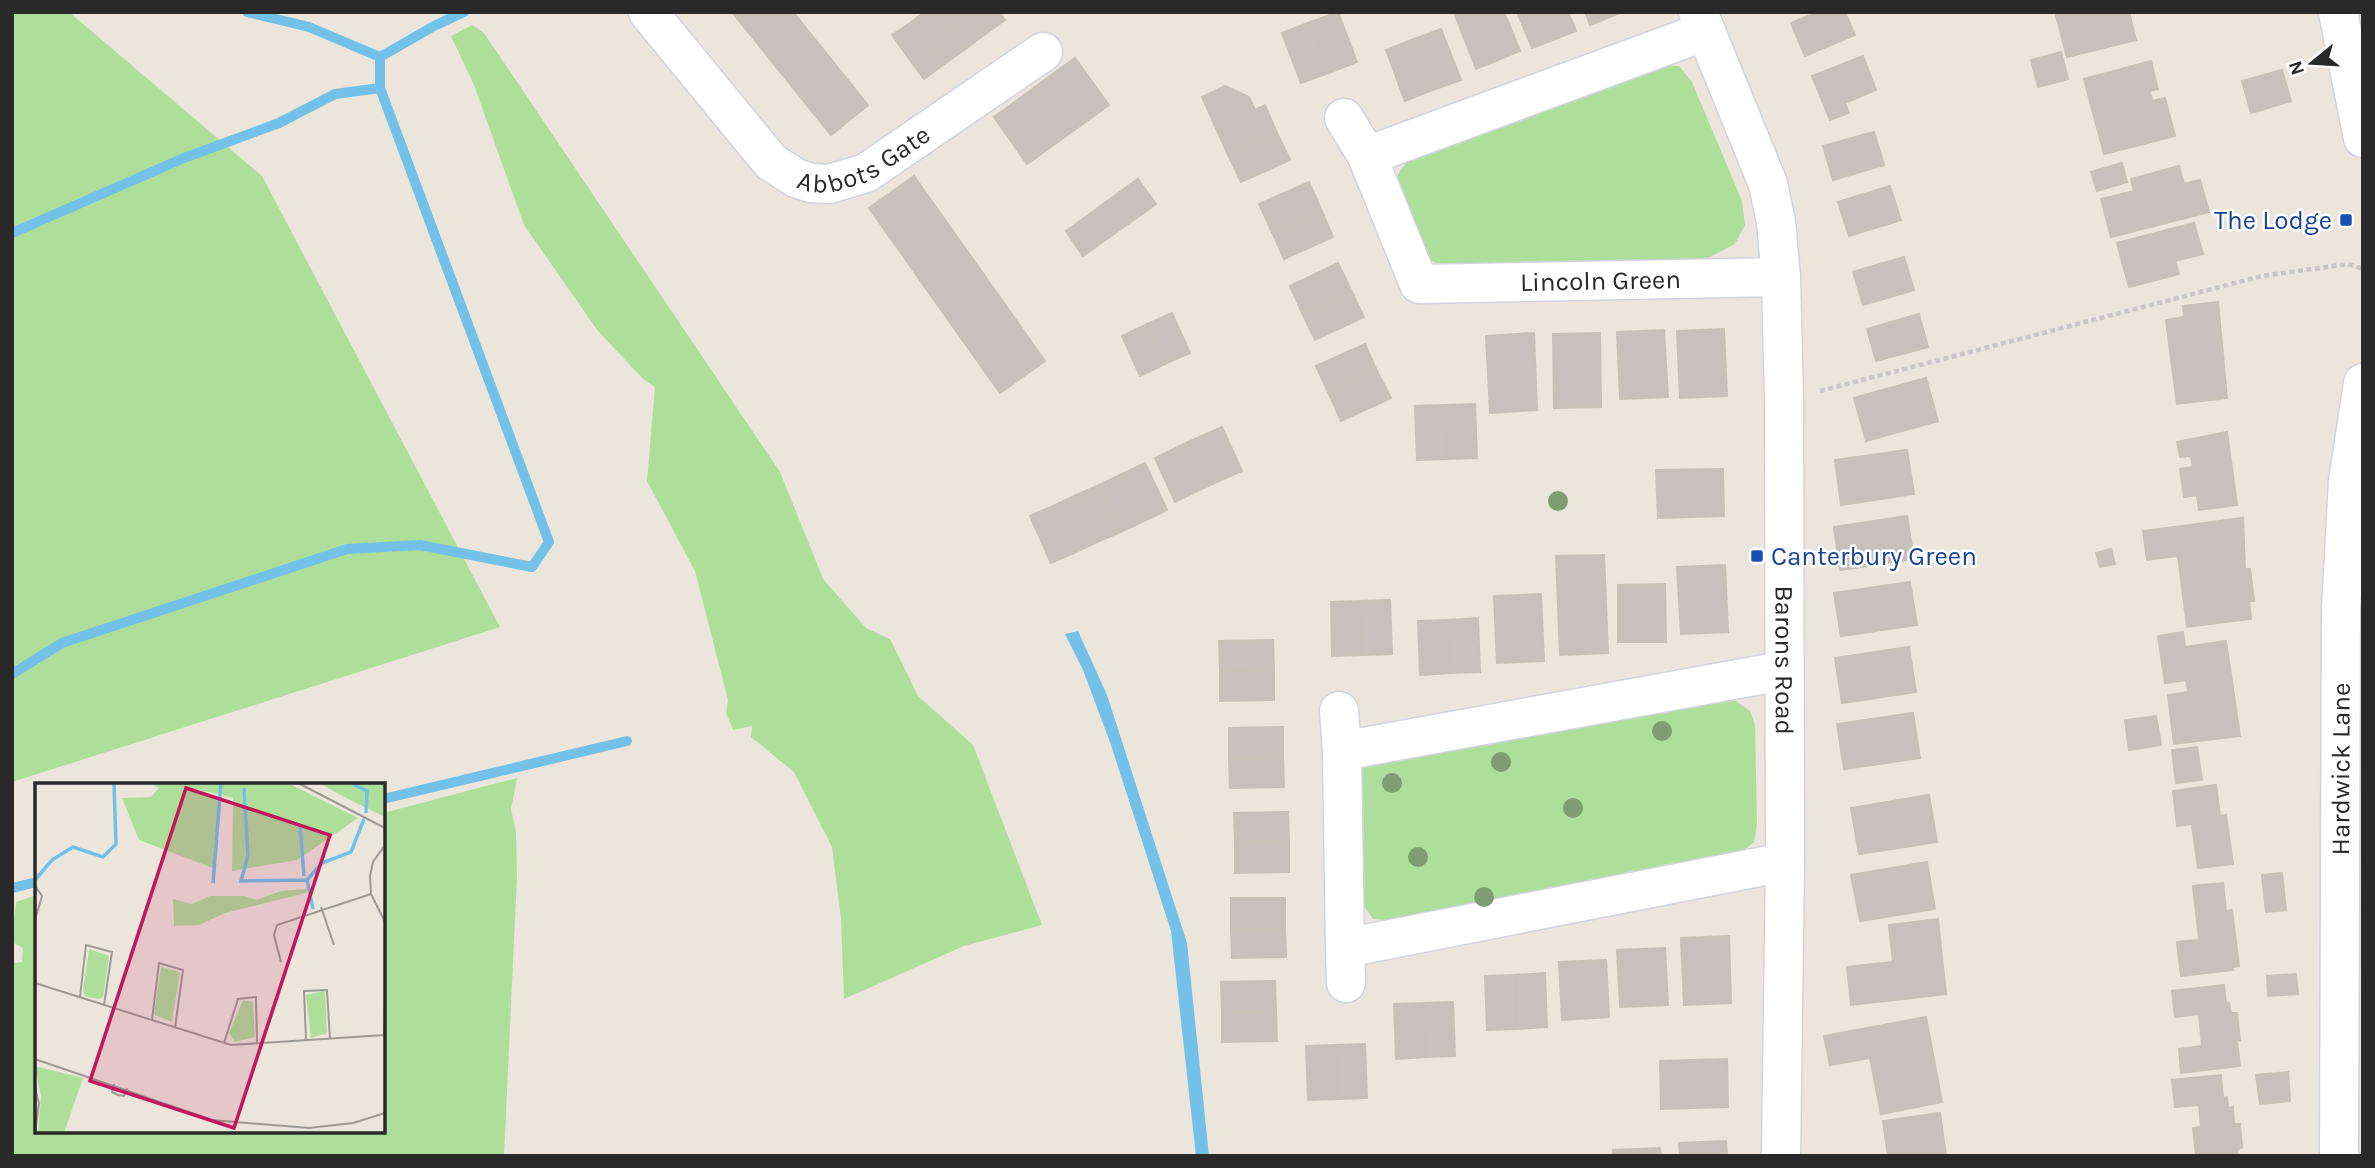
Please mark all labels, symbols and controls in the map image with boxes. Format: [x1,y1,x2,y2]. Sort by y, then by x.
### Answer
north arrow [2277,28,2347,98]
text: N [2284,58,2309,78]
street label: Abbots Gate [793,119,936,199]
place label: The Lodge [2214,205,2332,236]
marker: The Lodge [2338,212,2354,228]
street label: Lincoln Green [1520,263,1681,298]
place label: Canterbury Green [1771,541,1977,572]
marker: Canterbury Green [1749,548,1765,564]
street label: Barons Road [1769,585,1800,735]
street label: Hardwick Lane [2325,682,2356,856]
inset map [35,783,385,1133]

